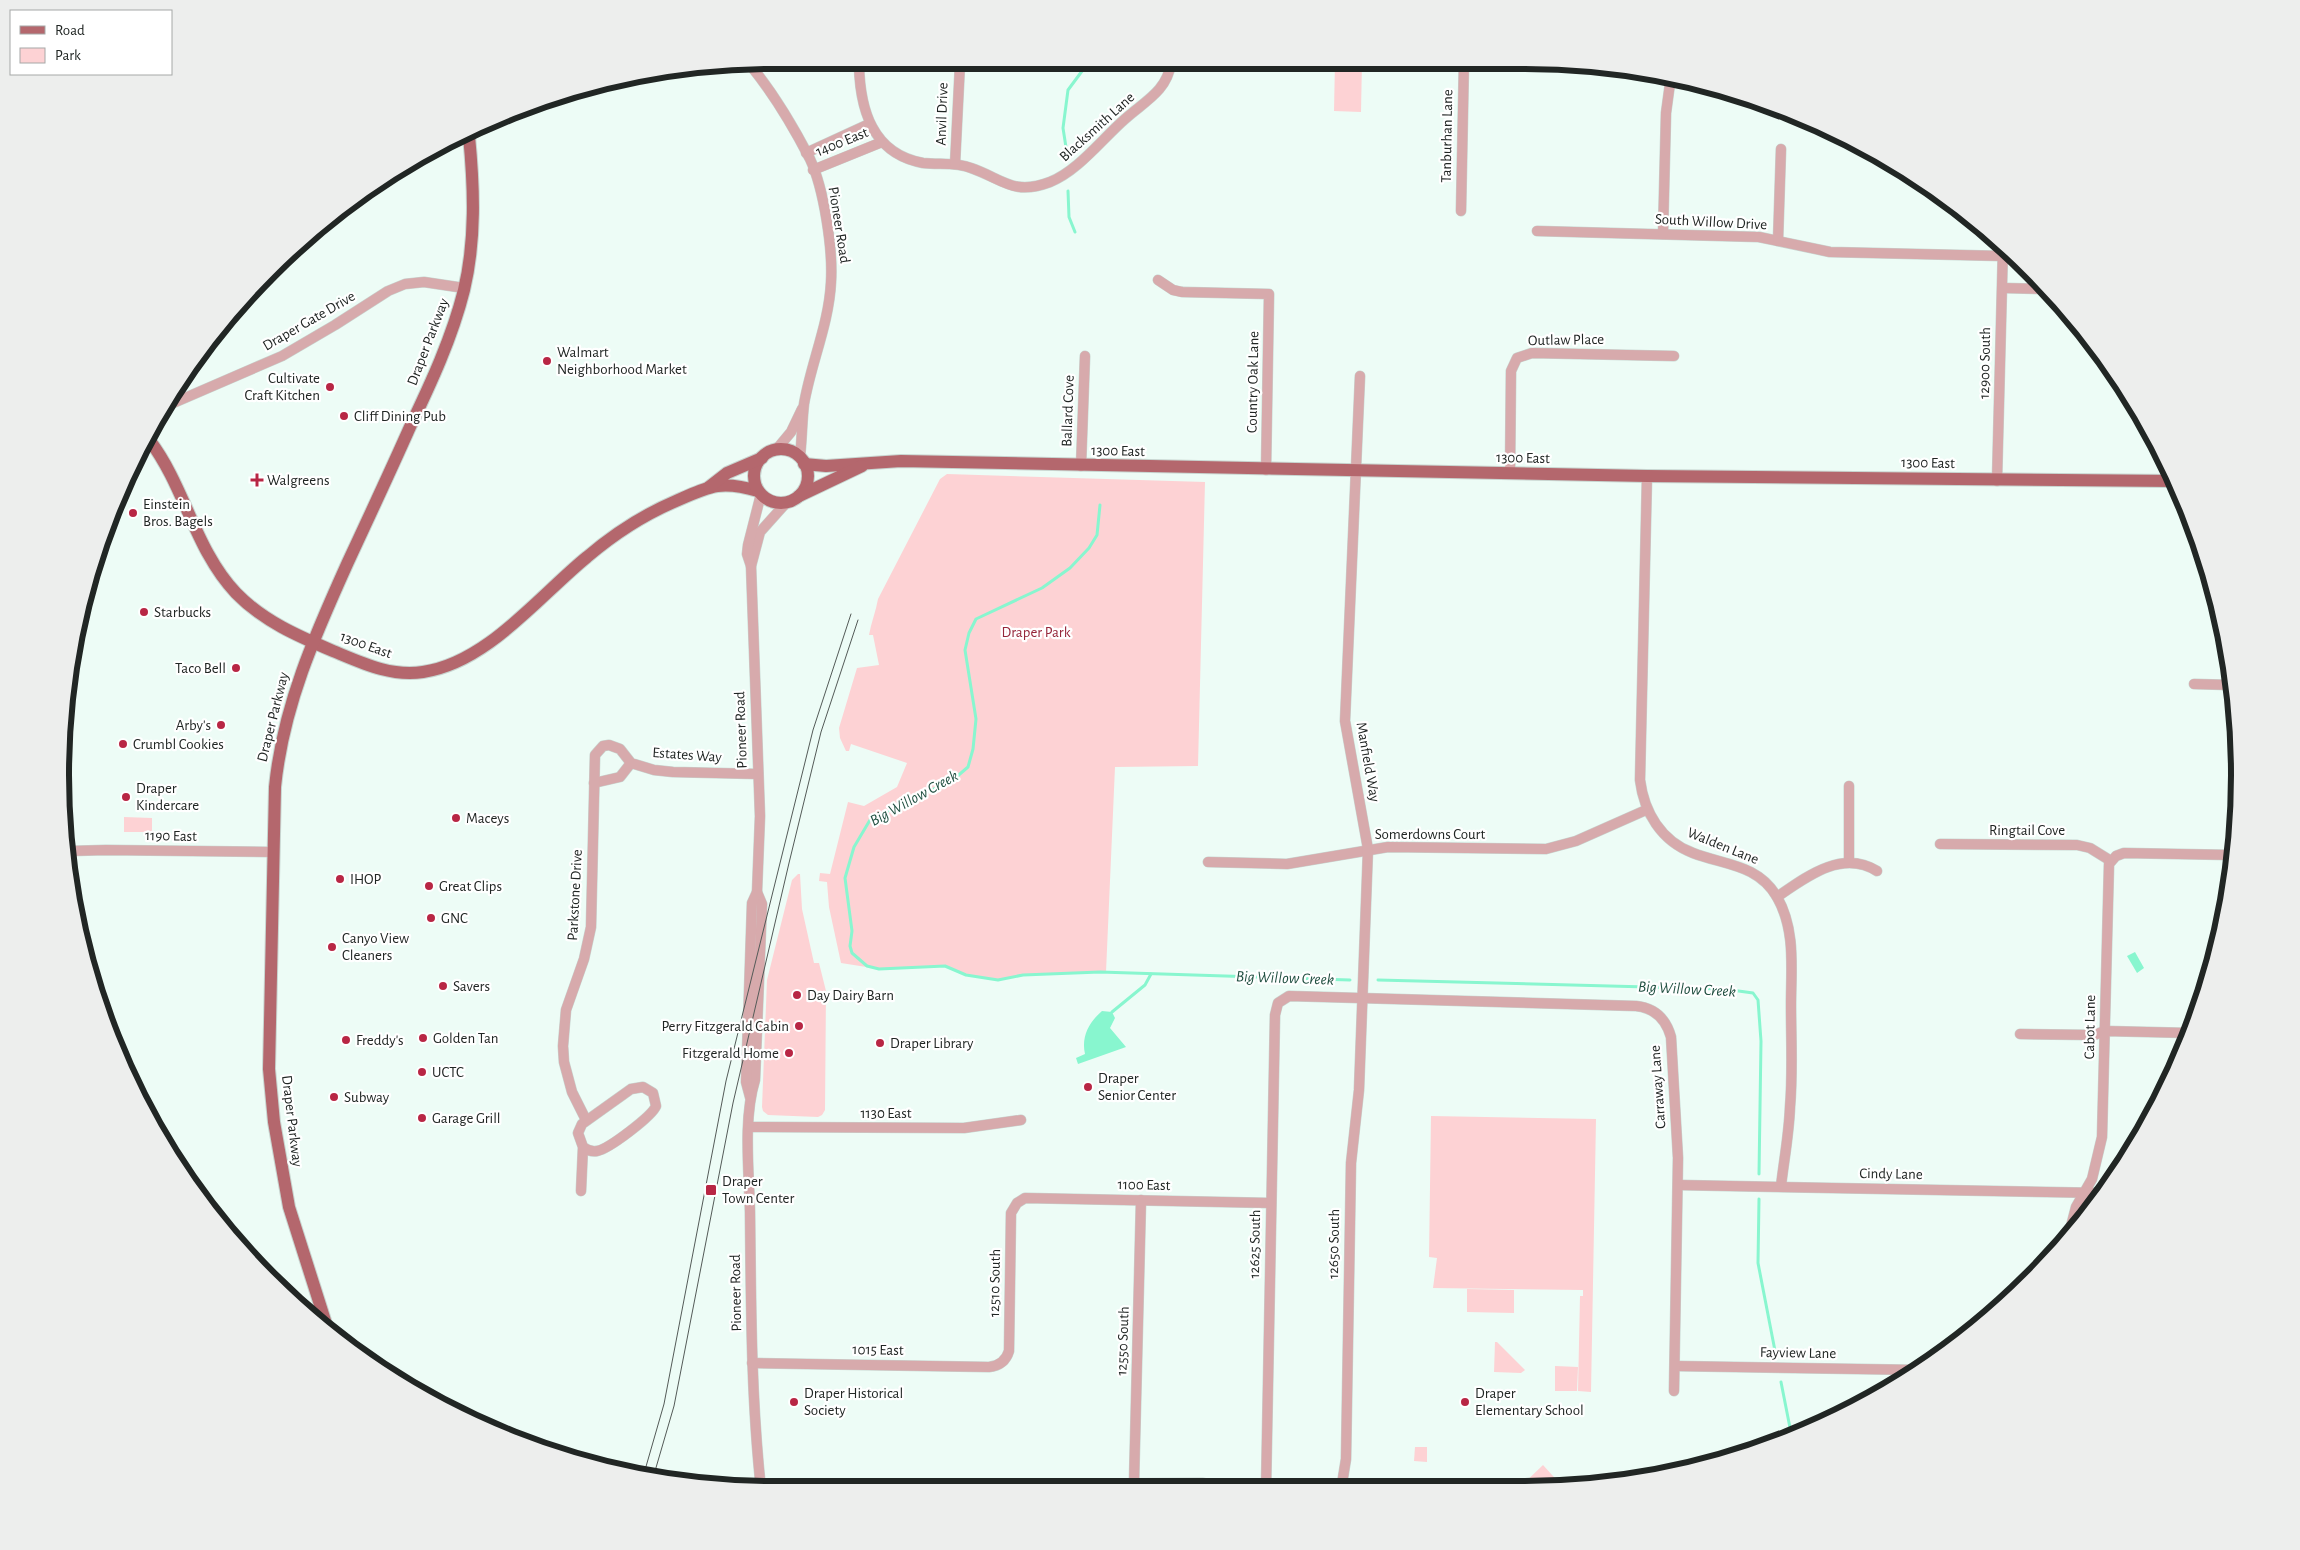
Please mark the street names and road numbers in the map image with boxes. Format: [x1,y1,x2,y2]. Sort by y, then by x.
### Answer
street label: Anvil Drive [933,82,951,146]
street label: Tanburhan Lane [1439,89,1455,183]
street label: Blacksmith Lane [1057,90,1137,164]
street label: 1400 East [814,125,870,159]
street label: Pioneer Road [826,186,852,265]
street label: South Willow Drive [1655,212,1768,232]
street label: Draper Gate Drive [260,288,358,354]
street label: Draper Parkway [404,296,452,388]
street label: 12900 South [1977,327,1993,399]
street label: Country Oak Lane [1245,331,1261,433]
street label: Outlaw Place [1528,332,1604,348]
street label: Ballard Cove [1059,375,1077,447]
street label: 1300 East [1091,443,1145,459]
street label: 1300 East [1496,450,1550,466]
street label: 1300 East [1901,455,1955,471]
street label: 1300 East [338,629,394,661]
street label: Draper Parkway [255,670,292,763]
street label: Pioneer Road [732,691,750,769]
street label: Manfield Way [1354,721,1383,804]
street label: Estates Way [652,745,723,765]
street label: Ringtail Cove [1989,823,2065,838]
street label: Walden Lane [1685,825,1761,867]
street label: Somerdowns Court [1375,827,1485,842]
street label: 1190 East [145,828,197,844]
street label: Parkstone Drive [565,849,585,941]
street label: Cabot Lane [2082,994,2098,1060]
street label: Carraway Lane [1648,1044,1668,1129]
street label: Draper Parkway [279,1074,305,1168]
street label: 1130 East [860,1106,912,1121]
street label: Cindy Lane [1859,1166,1923,1182]
street label: 1100 East [1117,1177,1171,1193]
street label: 12625 South [1247,1209,1263,1279]
street label: 12650 South [1326,1209,1342,1279]
street label: 12510 South [987,1249,1003,1317]
street label: Pioneer Road [728,1254,744,1332]
street label: 12550 South [1114,1306,1132,1376]
street label: 1015 East [852,1342,904,1358]
street label: Fayview Lane [1760,1345,1836,1361]

